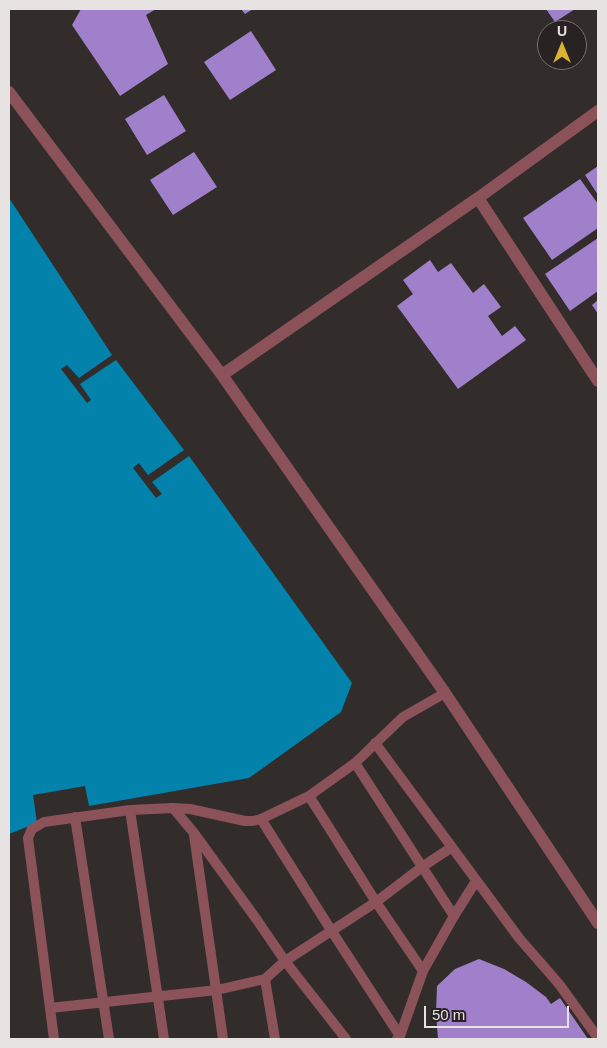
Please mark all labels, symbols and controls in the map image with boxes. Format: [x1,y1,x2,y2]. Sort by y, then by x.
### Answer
north arrow [537,20,587,70]
text: U [557,23,567,39]
scale bar [427,996,572,1028]
text: 50 m [432,1006,465,1023]

